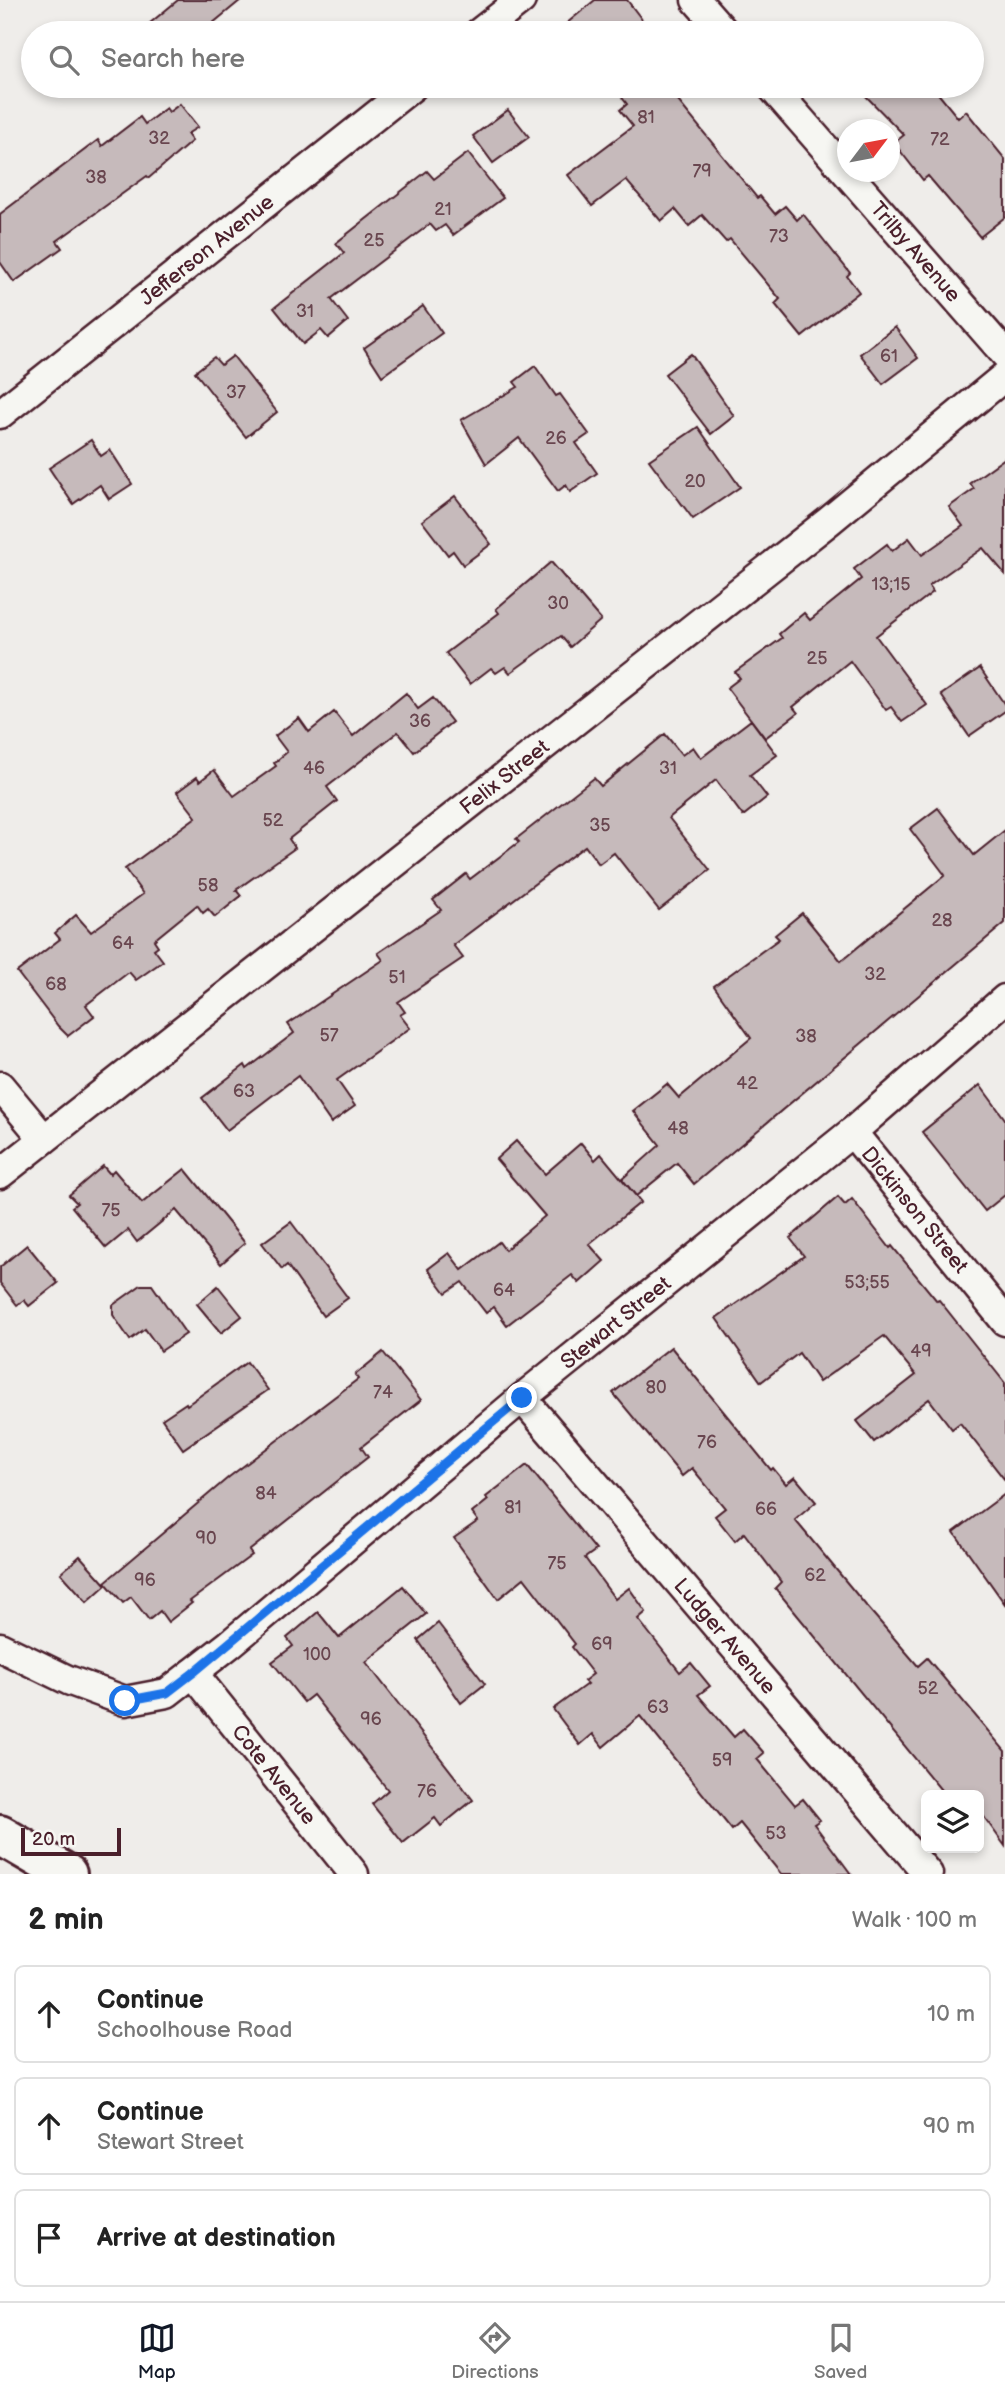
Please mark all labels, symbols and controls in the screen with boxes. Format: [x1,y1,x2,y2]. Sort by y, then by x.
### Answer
search box [21,21,984,98]
icon: search [45,41,83,79]
text: Search here [101,44,245,75]
house number: 81 [637,107,655,128]
north arrow [837,119,900,182]
house number: 32 [148,128,170,149]
house number: 72 [930,129,950,150]
house number: 79 [692,161,712,182]
house number: 38 [85,167,107,188]
street label: Jefferson Avenue [135,189,279,311]
street label: Trilby Avenue [865,197,966,307]
house number: 21 [434,199,452,220]
house number: 73 [769,226,789,247]
house number: 25 [364,230,384,251]
house number: 31 [296,301,314,322]
house number: 61 [880,346,898,367]
house number: 37 [226,382,246,403]
house number: 26 [545,428,567,449]
house number: 20 [684,471,706,492]
house number: 13;15 [871,574,911,595]
house number: 30 [547,593,569,614]
house number: 25 [807,648,827,669]
house number: 36 [409,711,431,732]
street label: Felix Street [455,734,554,820]
house number: 46 [303,758,325,779]
house number: 31 [659,758,677,779]
house number: 52 [263,810,284,831]
house number: 35 [589,815,611,836]
house number: 58 [198,875,218,896]
house number: 28 [931,910,953,931]
house number: 64 [112,933,134,954]
house number: 32 [864,964,886,985]
house number: 51 [388,967,406,988]
house number: 68 [45,974,67,995]
house number: 57 [319,1025,339,1046]
house number: 38 [795,1026,817,1047]
house number: 42 [736,1073,758,1094]
house number: 63 [233,1081,255,1102]
house number: 48 [667,1118,689,1139]
street label: Dickinson Street [856,1141,974,1279]
house number: 75 [101,1200,121,1221]
street label: Stewart Street [556,1270,676,1374]
house number: 53;55 [844,1272,890,1293]
house number: 64 [493,1280,515,1301]
house number: 49 [910,1341,932,1362]
house number: 80 [645,1377,667,1398]
house number: 74 [373,1382,393,1403]
route end [506,1382,537,1413]
house number: 76 [697,1432,717,1453]
house number: 84 [255,1483,277,1504]
house number: 81 [504,1497,522,1518]
house number: 66 [755,1499,777,1520]
house number: 90 [196,1528,217,1549]
house number: 75 [547,1553,567,1574]
house number: 62 [804,1565,826,1586]
house number: 96 [134,1570,156,1591]
street label: Ludger Avenue [669,1573,781,1699]
house number: 69 [591,1634,613,1655]
house number: 100 [303,1644,331,1665]
house number: 52 [918,1678,939,1699]
route start [109,1685,140,1716]
house number: 63 [647,1697,669,1718]
house number: 96 [360,1709,382,1730]
street label: Cote Avenue [227,1719,322,1830]
house number: 59 [712,1750,732,1771]
house number: 76 [417,1781,437,1802]
map controls [921,1790,984,1853]
button: layers [921,1790,984,1853]
house number: 53 [765,1823,787,1844]
scale bar [21,1825,121,1857]
text: 20 m [32,1828,75,1851]
text: 2 min [28,1902,104,1938]
text: Walk · 100 m [852,1906,977,1934]
text: Continue [97,1985,204,2016]
icon: ahead [30,1995,68,2033]
text: 10 m [927,2000,975,2028]
text: Schoolhouse Road [97,2016,292,2044]
text: Continue [97,2097,204,2128]
icon: ahead [30,2107,68,2145]
text: 90 m [923,2112,975,2140]
text: Stewart Street [97,2128,244,2156]
icon: arrive [30,2219,68,2257]
text: Arrive at destination [97,2223,336,2254]
tab: Map [138,2319,176,2384]
tab: Directions [451,2319,539,2384]
tab: Saved [814,2319,867,2384]

